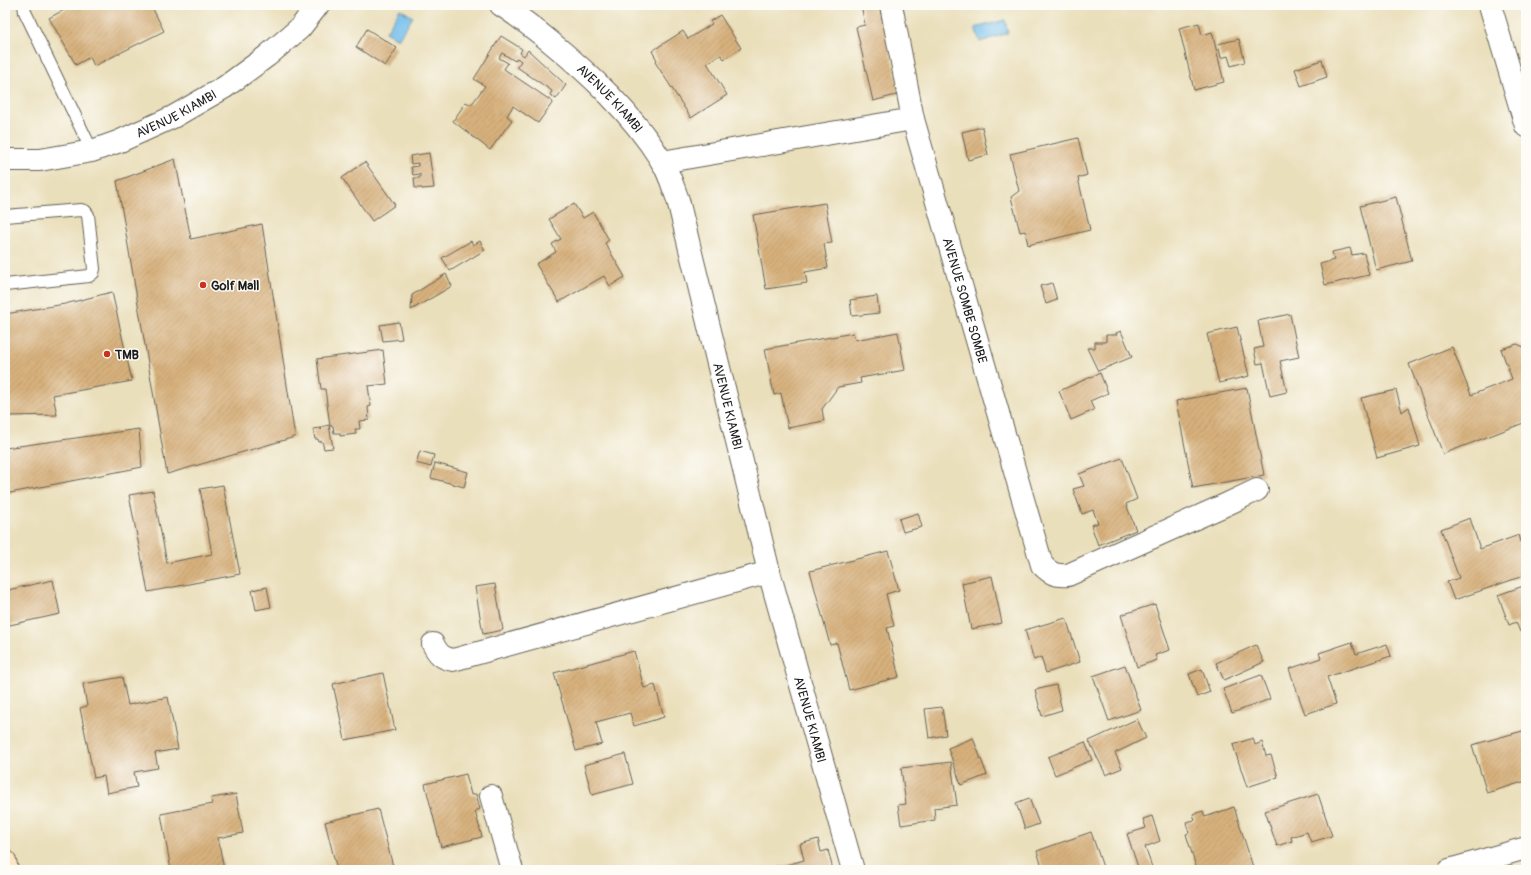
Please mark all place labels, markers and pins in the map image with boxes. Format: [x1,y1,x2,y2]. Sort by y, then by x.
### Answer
place label: Golf Mall [211,278,259,294]
marker: Golf Mall [198,280,208,290]
place label: TMB [114,347,140,363]
marker: TMB [102,349,112,359]

